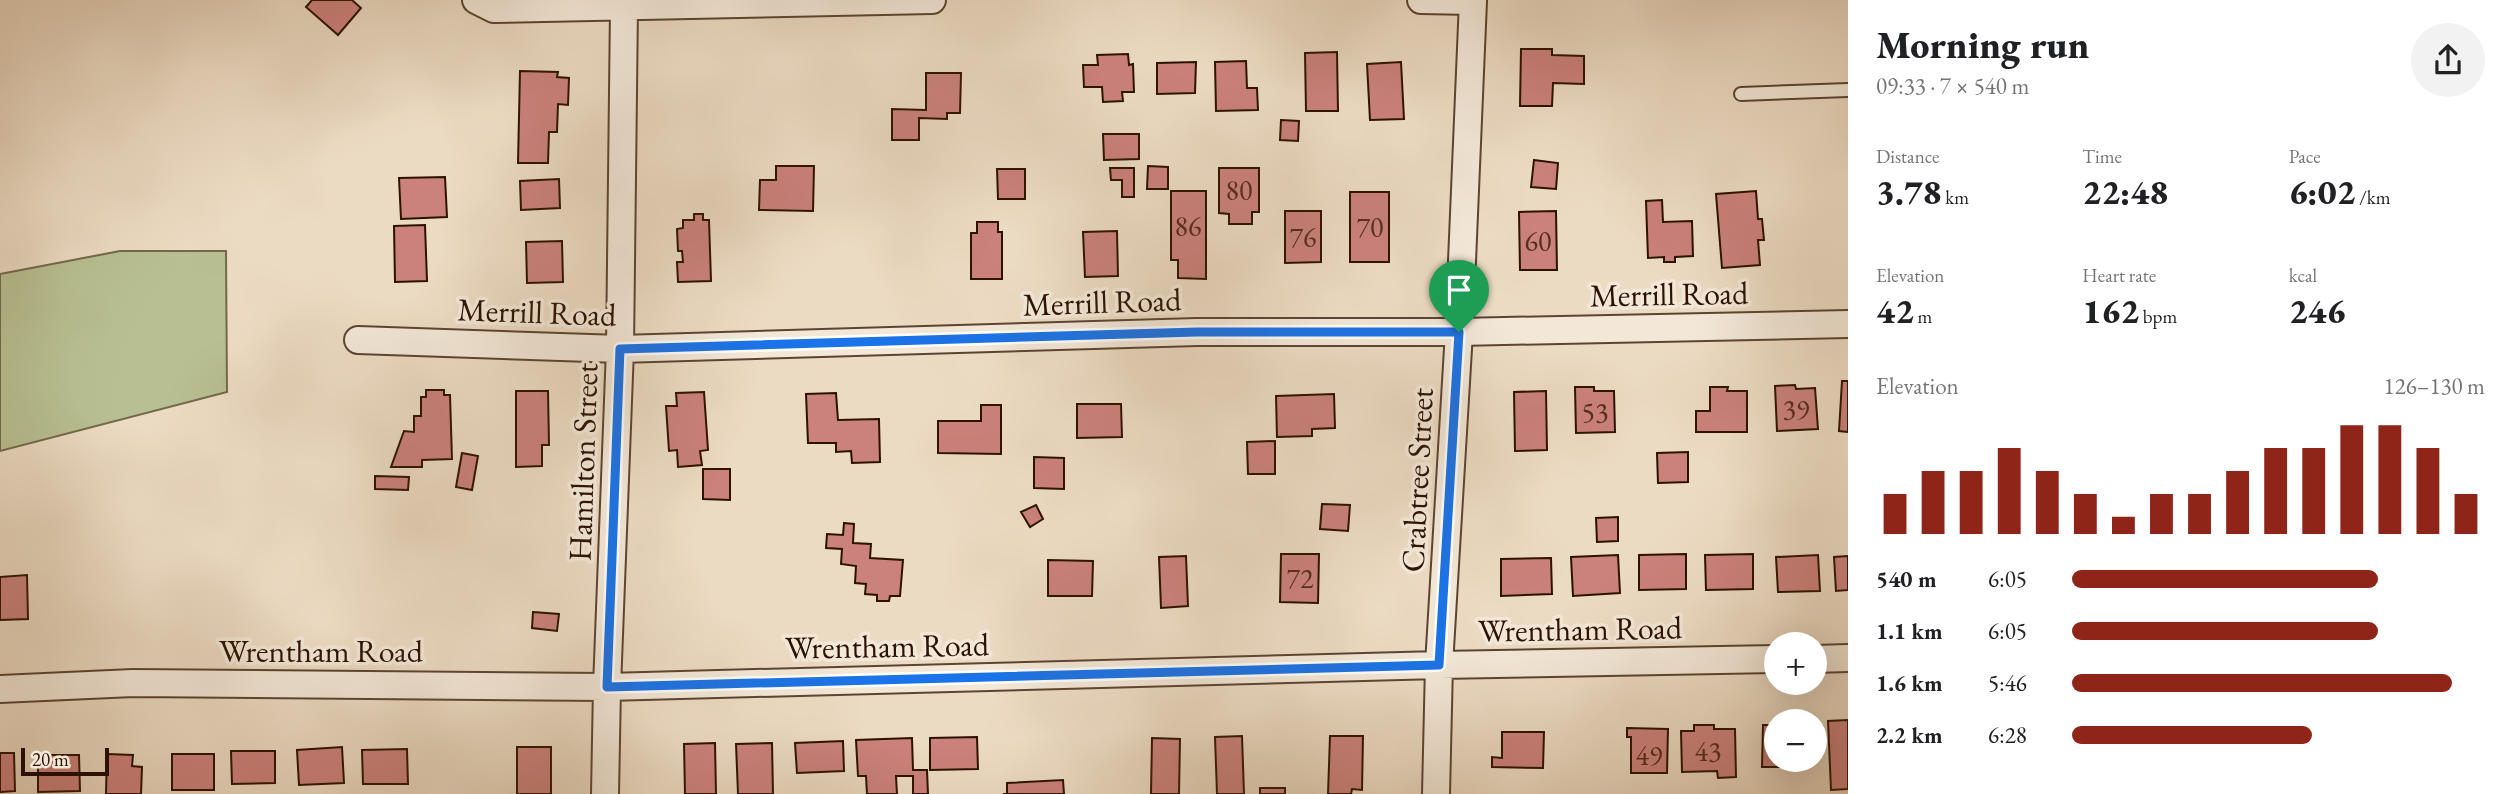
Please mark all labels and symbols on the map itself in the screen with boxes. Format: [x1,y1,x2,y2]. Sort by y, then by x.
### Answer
house number: 80 [1226,172,1252,208]
house number: 86 [1175,208,1201,244]
house number: 70 [1357,209,1383,245]
house number: 76 [1290,219,1316,255]
house number: 60 [1525,223,1551,259]
pin [1429,260,1489,332]
street label: Merrill Road [1589,272,1749,316]
street label: Merrill Road [1022,278,1183,326]
street label: Merrill Road [457,288,618,336]
street label: Hamilton Street [559,362,607,562]
street label: Crabtree Street [1391,387,1443,573]
house number: 39 [1783,391,1809,427]
house number: 53 [1582,394,1608,430]
house number: 72 [1287,560,1314,596]
street label: Wrentham Road [1478,606,1683,652]
street label: Wrentham Road [785,623,990,669]
street label: Wrentham Road [219,630,424,672]
house number: 43 [1695,733,1721,769]
house number: 49 [1636,737,1662,773]
scale bar [21,745,108,777]

